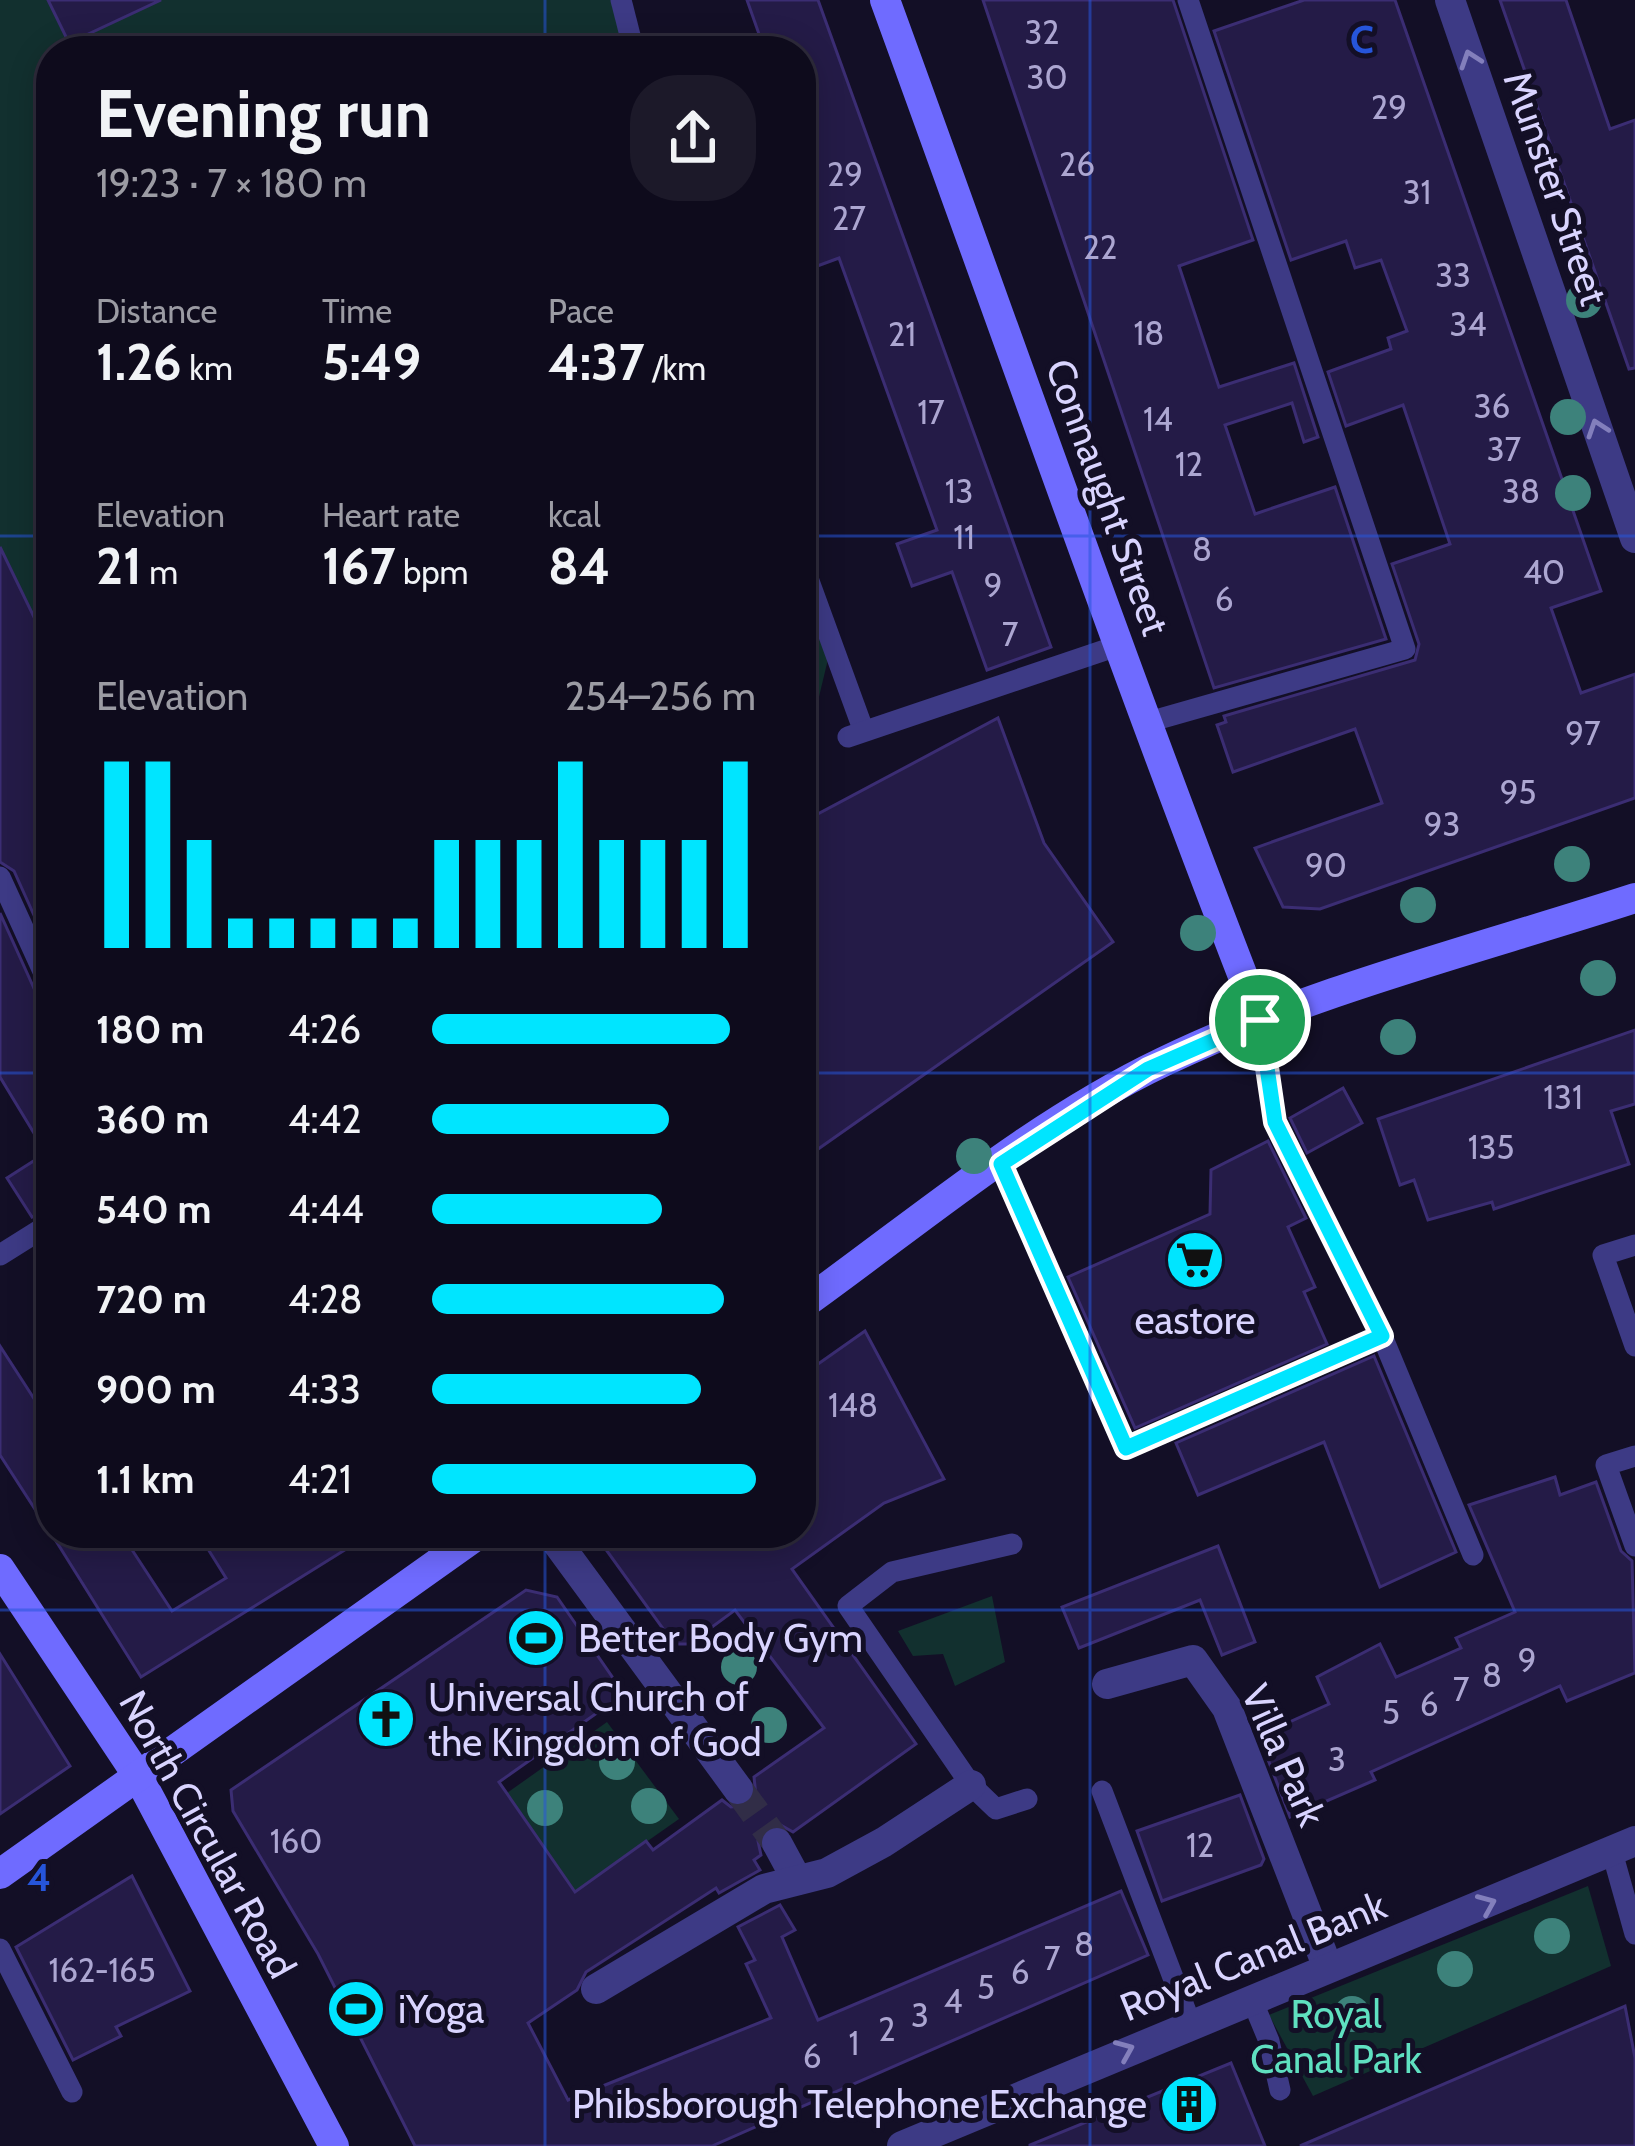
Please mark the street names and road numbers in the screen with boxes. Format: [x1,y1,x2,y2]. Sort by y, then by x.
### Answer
street label: Munster Street [1494,65,1618,311]
street label: Connaught Street [1036,352,1180,642]
street label: Villa Park [1232,1677,1337,1834]
street label: North Circular Road [109,1682,307,1986]
street label: Royal Canal Bank [1113,1881,1393,2031]

